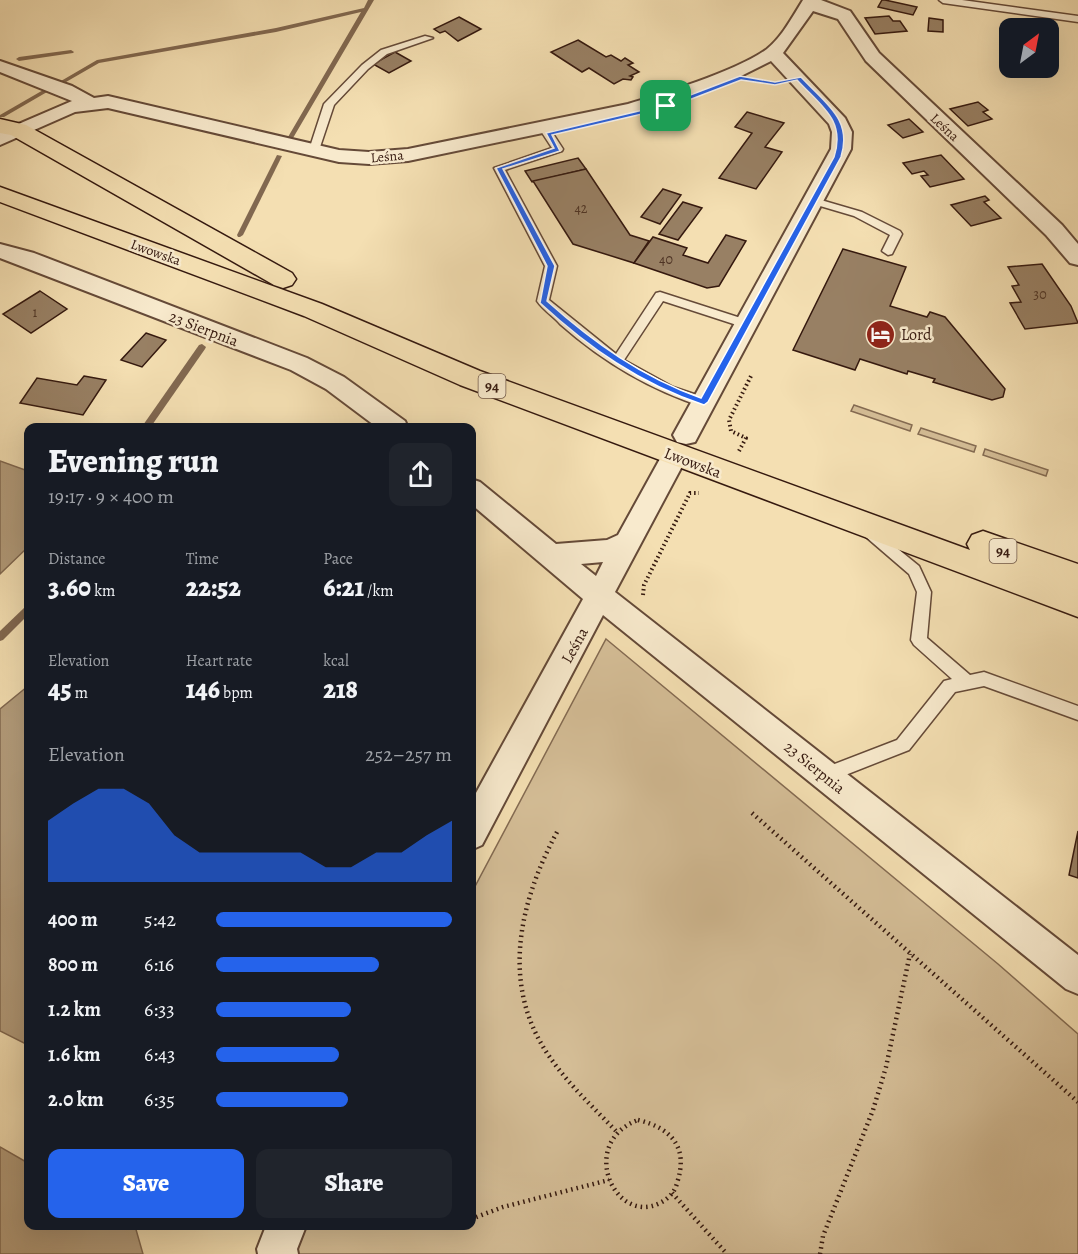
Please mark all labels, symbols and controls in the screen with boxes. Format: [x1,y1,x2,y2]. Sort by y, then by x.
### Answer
north arrow [999,18,1059,78]
map controls [999,18,1059,78]
pin [640,80,691,131]
icon: arrive [649,89,682,122]
street label: Leśna [926,109,964,146]
street label: Leśna [370,146,405,167]
house number: 42 [575,199,588,218]
street label: Lwowska [128,235,184,270]
house number: 40 [659,250,673,269]
house number: 30 [1033,285,1047,304]
house number: 1 [33,303,38,322]
street label: 23 Sierpnia [166,306,242,352]
hotel icon: Lord [864,318,896,350]
place label: Lord [901,324,932,346]
road number: 94 [478,374,506,398]
text: Evening run [48,438,219,483]
street label: Lwowska [661,442,725,484]
button: share [389,443,452,506]
text: 19:17 · 9 × 400 m [48,483,174,510]
road number: 94 [990,539,1016,563]
text: Distance [48,548,105,570]
text: Time [186,548,219,570]
text: Pace [323,548,353,570]
text: 3.60 [48,570,91,605]
text: 22:52 [186,570,241,605]
text: 6:21 [323,570,364,605]
text: km [91,580,115,602]
text: /km [364,580,394,602]
street label: Leśna [556,623,594,667]
text: Elevation [48,650,109,672]
text: Heart rate [186,650,252,672]
text: kcal [323,650,349,672]
text: 45 [48,672,72,707]
text: 146 [186,672,220,707]
text: 218 [323,672,358,707]
text: m [72,682,88,704]
text: bpm [220,682,253,704]
street label: 23 Sierpnia [779,736,850,800]
text: Elevation [48,741,125,768]
text: 252–257 m [365,741,452,768]
text: 400 m [48,906,98,933]
text: 5:42 [144,906,176,933]
text: 800 m [48,951,98,978]
text: 6:16 [144,951,174,978]
text: 1.2 km [48,996,101,1023]
text: 6:33 [144,996,175,1023]
text: 1.6 km [48,1041,101,1068]
text: 6:43 [144,1041,175,1068]
text: 2.0 km [48,1086,104,1113]
text: 6:35 [144,1086,175,1113]
button: Save [48,1149,244,1218]
button: Share [256,1149,452,1218]

